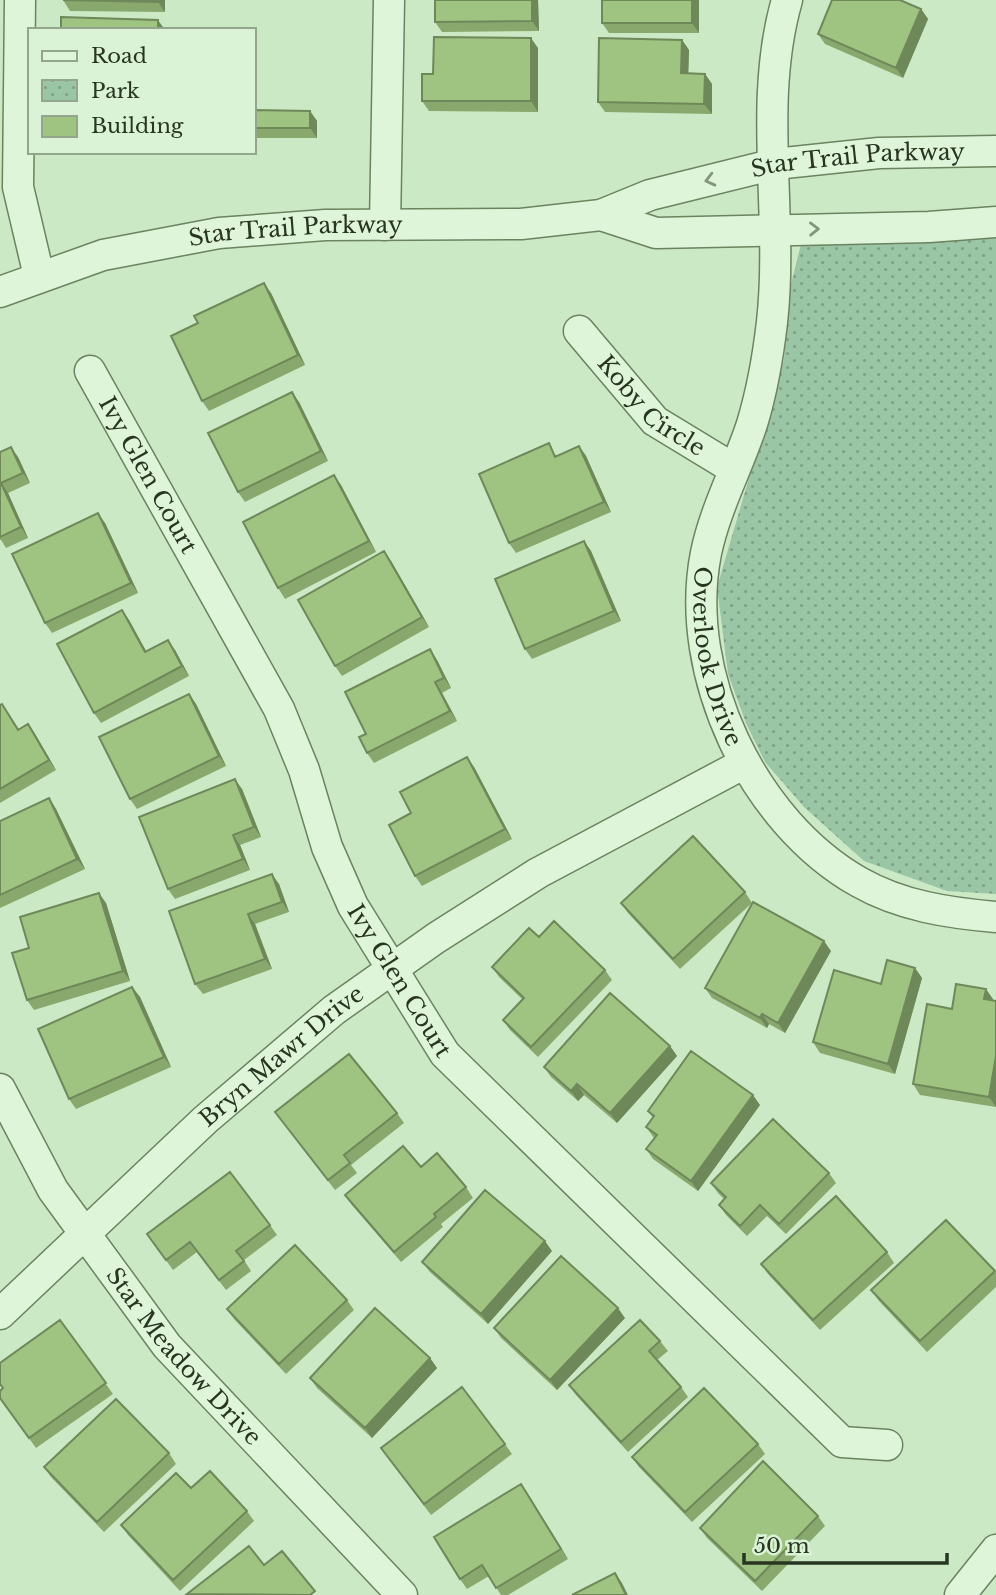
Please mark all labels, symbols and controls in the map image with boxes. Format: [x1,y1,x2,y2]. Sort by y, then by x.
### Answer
legend [28,28,256,154]
text: Road [91,43,147,69]
text: Park [91,78,140,104]
text: Building [91,113,184,139]
street label: Star Trail Parkway [748,138,965,183]
one-way arrow [704,172,716,186]
street label: Star Trail Parkway [186,211,403,253]
one-way arrow [809,221,819,237]
street label: Koby Circle [592,350,710,462]
street label: Ivy Glen Court [93,392,203,558]
street label: Overlook Drive [687,565,748,750]
street label: Ivy Glen Court [341,899,458,1063]
street label: Bryn Mawr Drive [194,980,369,1133]
street label: Star Meadow Drive [100,1262,267,1451]
scale bar [744,1522,947,1566]
text: 50 m [754,1533,810,1559]

